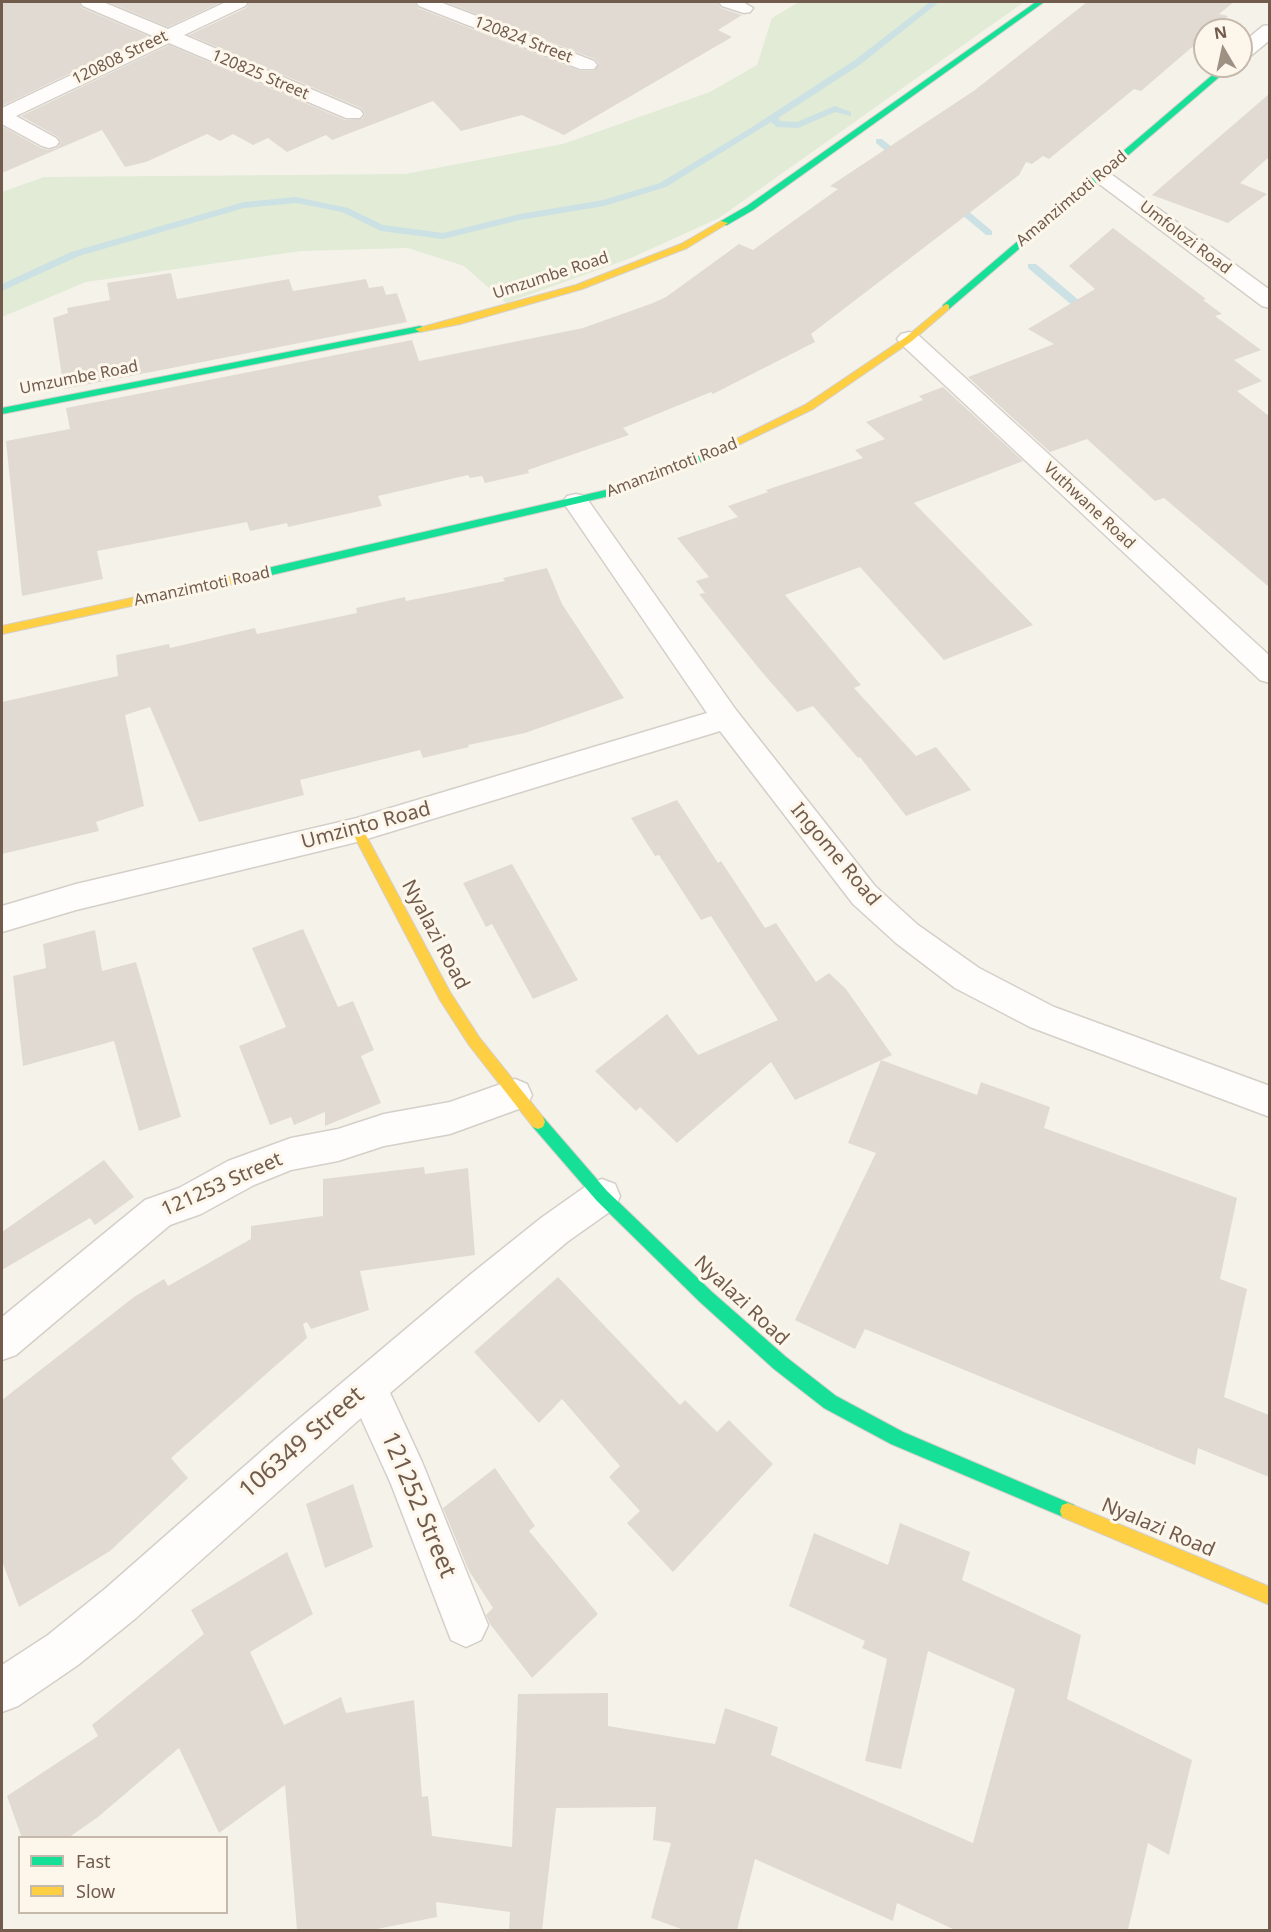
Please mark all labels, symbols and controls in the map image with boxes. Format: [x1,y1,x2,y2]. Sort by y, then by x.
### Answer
street label: 120824 Street [471,12,575,68]
north arrow [1193,18,1253,78]
text: N [1212,20,1229,44]
street label: 120808 Street [69,27,171,89]
street label: 120825 Street [209,46,311,104]
street label: Amanzimtoti Road [1013,147,1131,251]
street label: Umfolozi Road [1135,197,1235,279]
street label: Umzumbe Road [491,248,611,304]
street label: Umzumbe Road [18,357,140,399]
street label: Amanzimtoti Road [604,434,740,502]
street label: Vuthwane Road [1039,459,1139,553]
street label: Amanzimtoti Road [132,563,272,611]
street label: Umzinto Road [299,797,433,855]
street label: Ingome Road [785,799,885,911]
street label: Nyalazi Road [396,876,474,994]
street label: 121253 Street [158,1148,286,1222]
street label: Nyalazi Road [689,1251,793,1351]
street label: 106349 Street [234,1381,370,1505]
street label: 121252 Street [374,1428,462,1582]
street label: Nyalazi Road [1098,1493,1218,1563]
legend [18,1836,228,1914]
text: Fast [76,1849,111,1873]
text: Slow [76,1879,115,1903]

